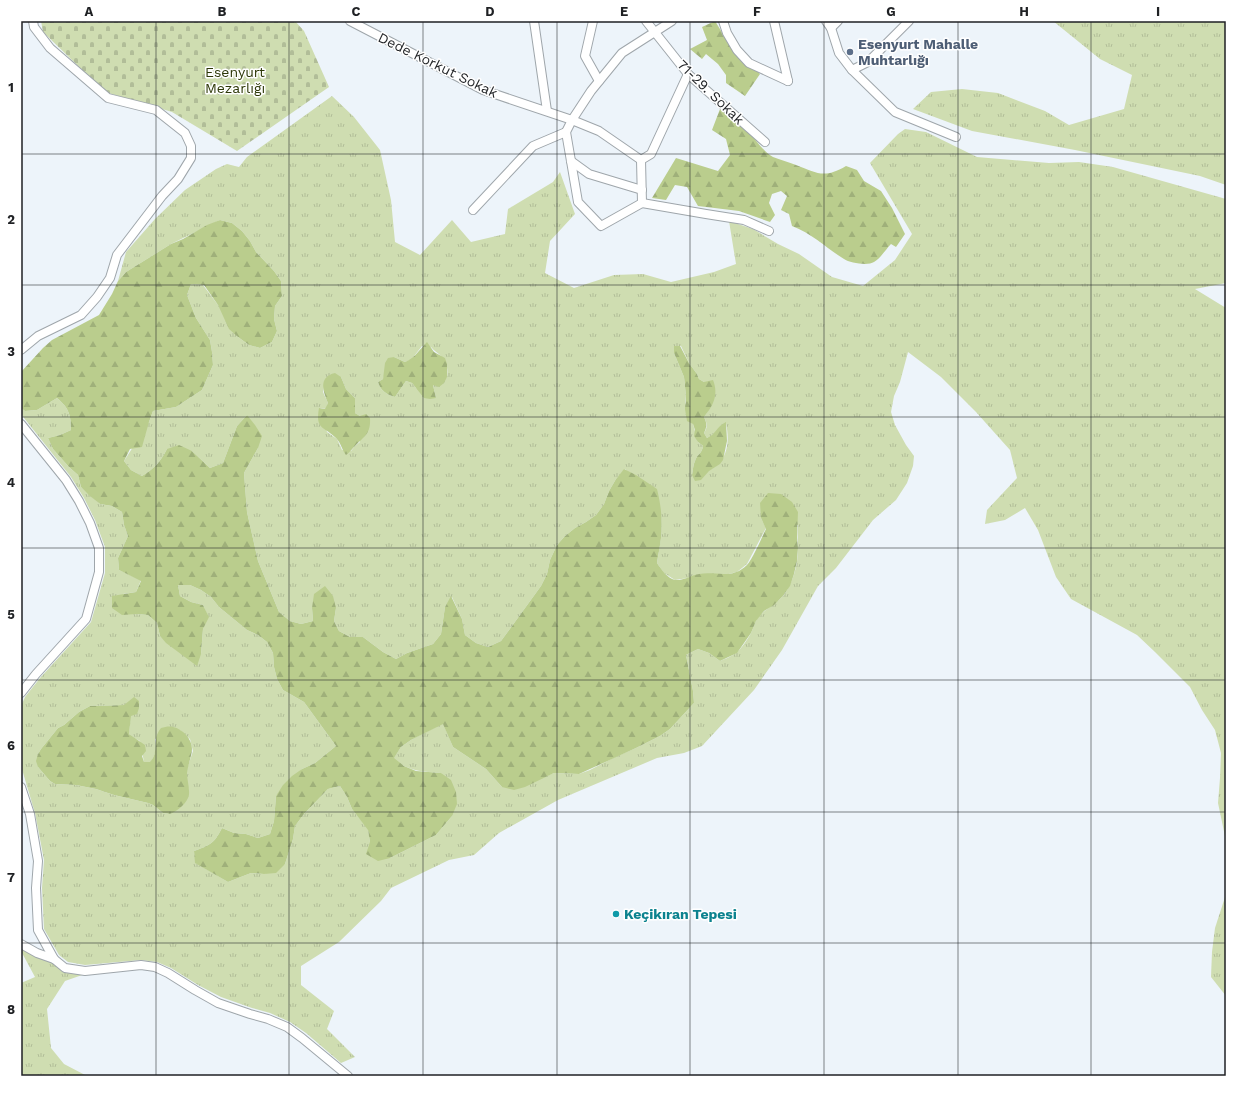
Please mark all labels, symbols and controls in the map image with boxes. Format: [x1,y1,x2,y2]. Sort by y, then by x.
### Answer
text: A [85,4,94,19]
text: B [218,4,227,19]
text: C [352,4,361,19]
text: D [485,4,495,19]
text: E [620,4,628,19]
text: F [753,4,761,19]
text: G [886,4,896,19]
text: H [1019,4,1029,19]
text: I [1156,4,1160,19]
street label: Dede Korkut Sokak [376,29,500,101]
place label: Esenyurt Mahalle Muhtarlığı [858,36,978,68]
marker: Esenyurt Mahalle Muhtarlığı [845,47,855,57]
street label: 71-29. Sokak [674,56,748,128]
park label: Esenyurt Mezarlığı [205,64,265,96]
text: 1 [8,80,14,95]
text: 2 [7,212,15,227]
text: 3 [7,344,15,359]
text: 4 [7,475,16,490]
text: 5 [7,607,15,622]
text: 6 [7,738,15,753]
text: 7 [7,870,15,885]
place label: Keçikıran Tepesi [624,906,737,922]
marker: Keçikıran Tepesi [611,909,621,919]
text: 8 [7,1002,15,1017]

